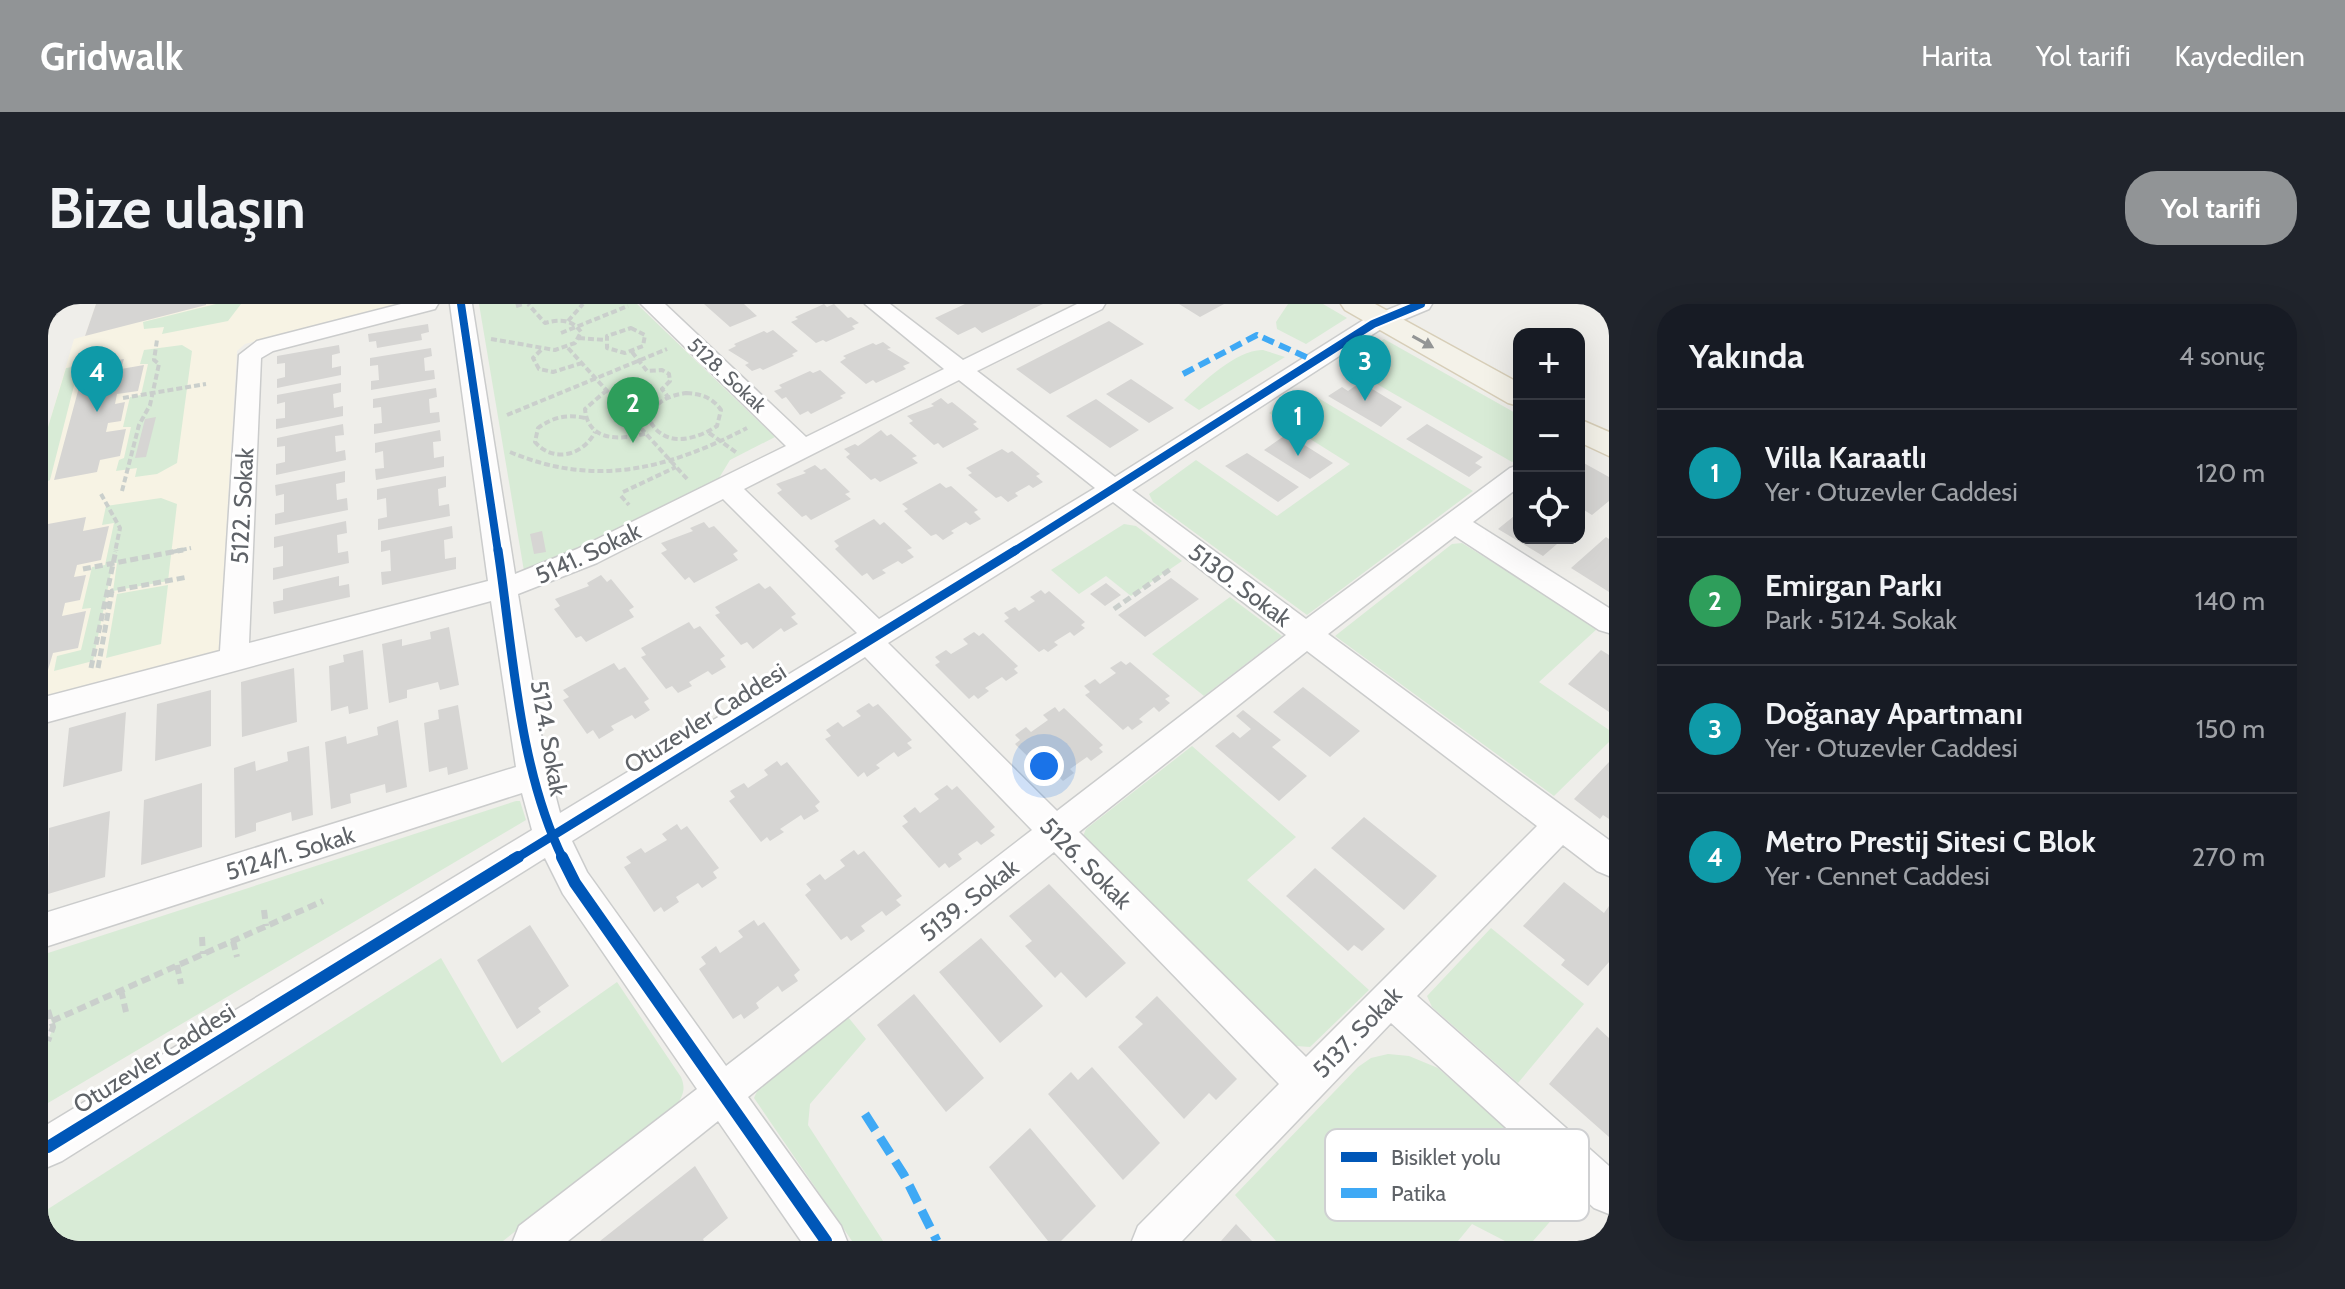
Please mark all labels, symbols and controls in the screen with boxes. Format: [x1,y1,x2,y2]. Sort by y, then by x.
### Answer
text: Gridwalk [40,33,183,80]
text: Harita [1921,39,1992,73]
text: Yol tarifi [2036,39,2131,73]
text: Kaydedilen [2175,39,2305,73]
button: Yol tarifi [2125,171,2297,245]
text: Bize ulaşın [48,174,306,242]
map controls [1513,328,1585,544]
button: + [1513,328,1585,400]
street label: 5128. Sokak [683,333,771,417]
pin: 3 [1339,335,1391,401]
one-way arrow [1412,335,1434,349]
text: Yakında [1689,335,1804,377]
text: 4 sonuç [2179,340,2265,372]
pin: 4 [71,346,123,412]
pin: 2 [607,377,659,443]
pin: 1 [1272,390,1324,456]
button: − [1513,400,1585,472]
text: Villa Karaatlı [1765,439,1927,476]
street label: 5122. Sokak [224,447,260,565]
text: 1 [1710,457,1720,489]
text: 120 m [2196,457,2265,489]
button: locate [1513,472,1585,544]
text: Yer · Otuzevler Caddesi [1765,476,2018,508]
street label: 5141. Sokak [531,516,646,590]
street label: 5130. Sokak [1183,537,1297,633]
text: Emirgan Parkı [1765,567,1942,604]
text: 2 [1708,585,1722,617]
text: 140 m [2195,585,2265,617]
text: Park · 5124. Sokak [1765,604,1957,636]
street label: Otuzevler Caddesi [619,657,791,779]
street label: 5124. Sokak [525,678,574,799]
text: Doğanay Apartmanı [1765,695,2023,732]
text: 3 [1708,713,1722,745]
text: 150 m [2196,713,2265,745]
text: Yer · Otuzevler Caddesi [1765,732,2018,764]
your location [1024,746,1064,786]
street label: 5126. Sokak [1034,811,1138,915]
street label: 5124/1. Sokak [222,820,358,886]
text: Metro Prestij Sitesi C Blok [1765,823,2096,860]
text: 4 [1707,841,1723,873]
text: 270 m [2192,841,2265,873]
street label: 5139. Sokak [914,852,1024,948]
text: Yer · Cennet Caddesi [1765,860,1990,892]
street label: 5137. Sokak [1306,980,1408,1084]
street label: Otuzevler Caddesi [68,997,240,1119]
legend [1325,1129,1589,1221]
text: Bisiklet yolu [1391,1144,1501,1171]
text: Patika [1391,1180,1446,1207]

